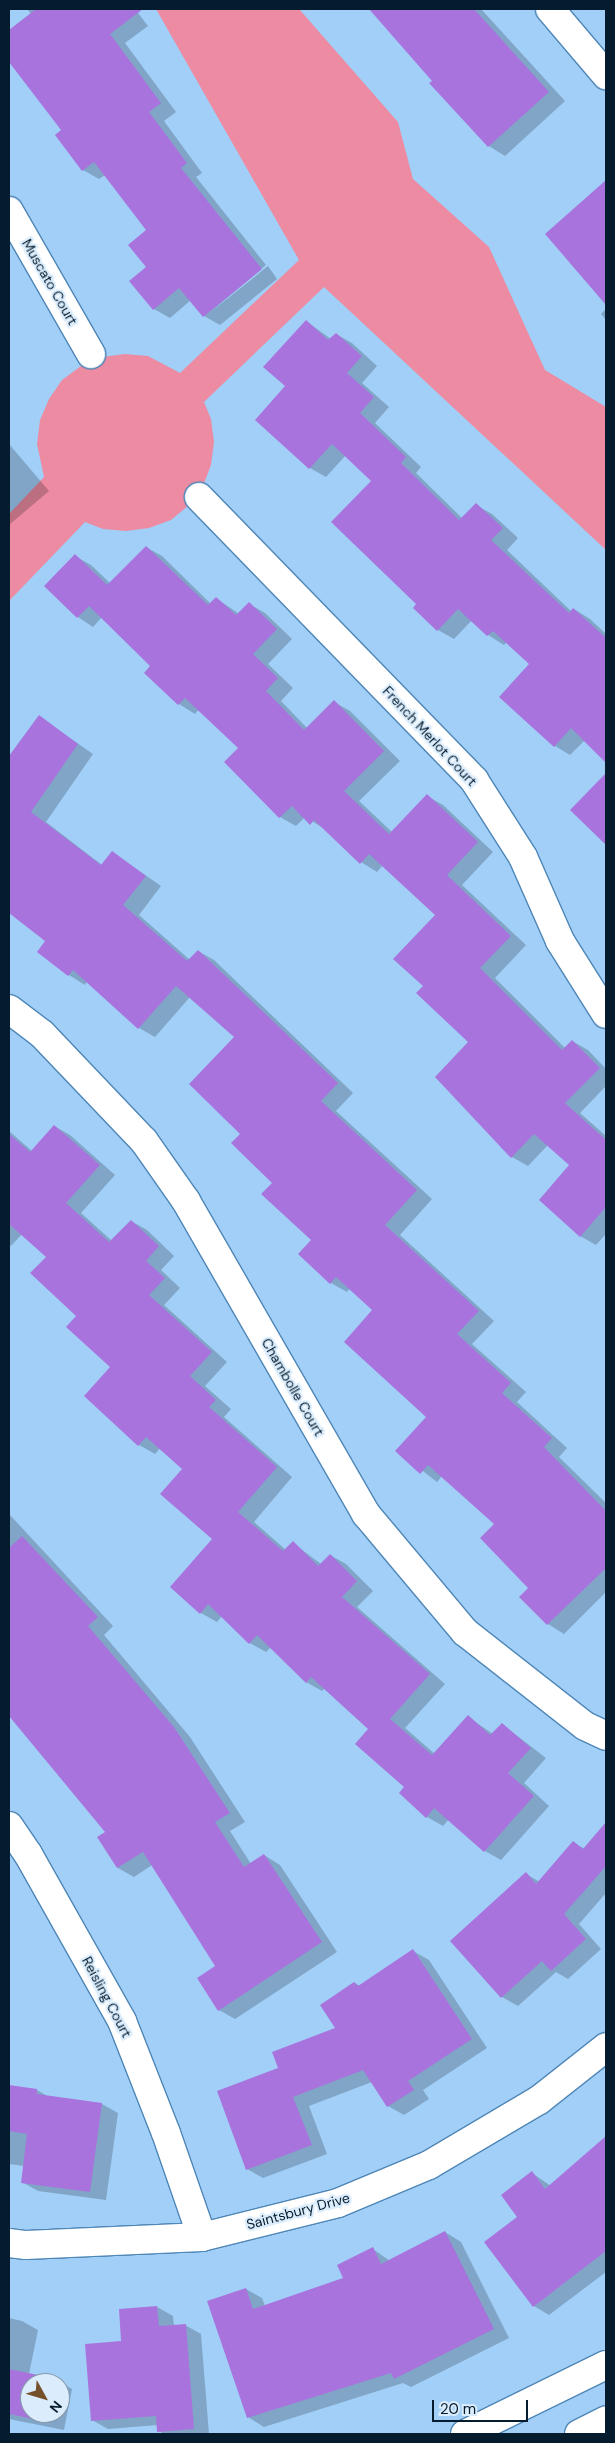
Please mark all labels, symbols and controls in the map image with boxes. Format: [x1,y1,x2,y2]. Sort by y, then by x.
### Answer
street label: Muscato Court [19,236,81,328]
street label: French Merlot Court [379,683,481,789]
street label: Chambolle Court [258,1335,328,1439]
street label: Reisling Court [79,1954,135,2040]
street label: Saintsbury Drive [244,2189,352,2233]
north arrow [20,2373,70,2423]
scale bar [435,2390,531,2422]
text: N [46,2397,66,2416]
text: 20 m [440,2399,476,2419]

